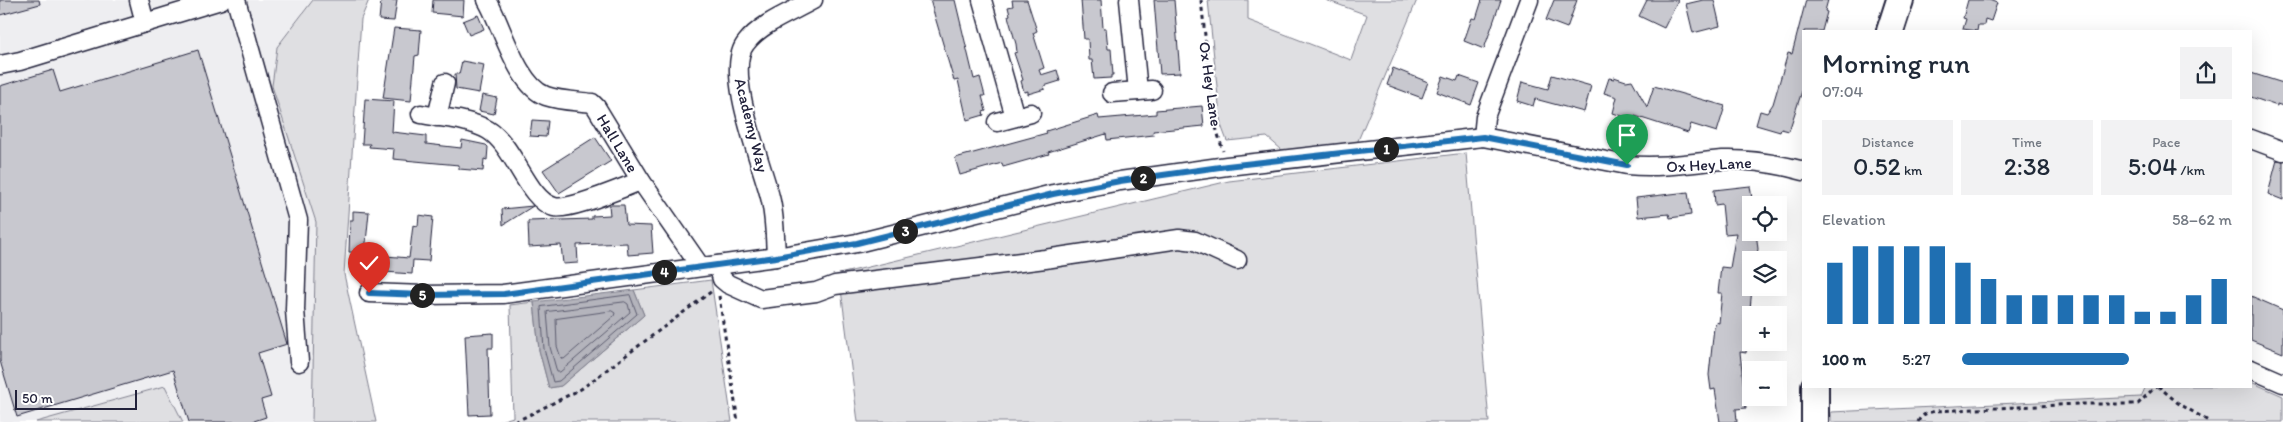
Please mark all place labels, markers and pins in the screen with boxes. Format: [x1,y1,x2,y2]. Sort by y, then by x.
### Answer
pin [1606,114,1648,165]
pin: 1 [1374,136,1398,162]
pin: 2 [1130,166,1156,190]
pin: 3 [892,218,918,244]
pin [348,242,390,293]
pin: 4 [652,260,676,284]
pin: 5 [410,282,434,308]

